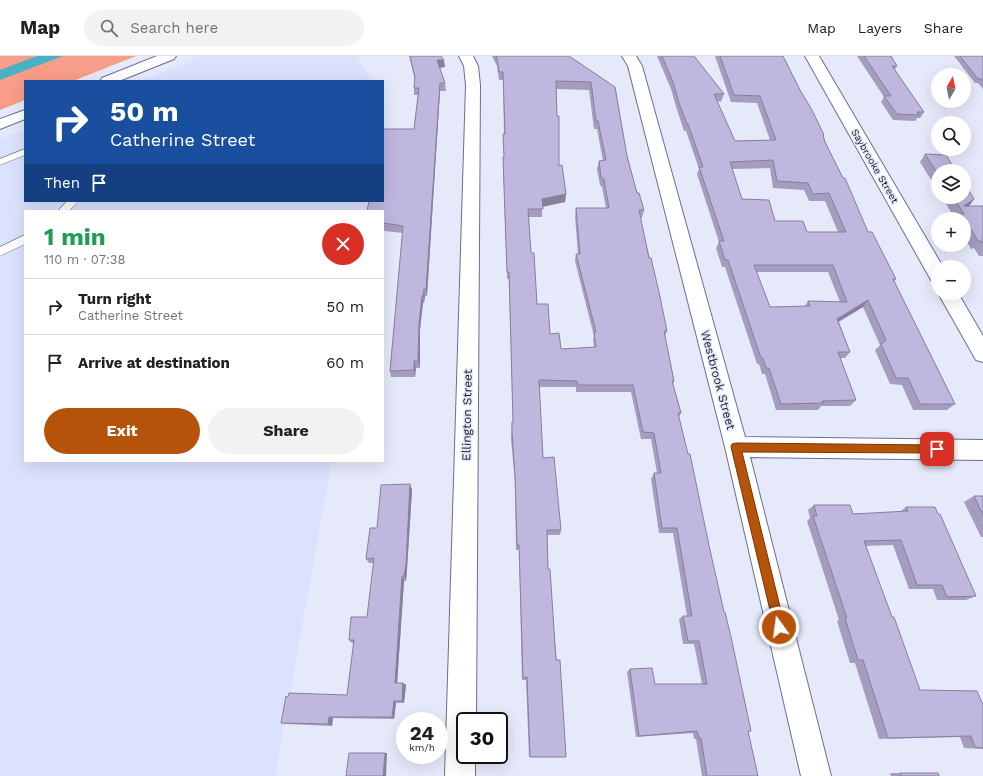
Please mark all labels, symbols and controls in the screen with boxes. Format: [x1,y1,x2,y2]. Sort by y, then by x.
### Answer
search box [84,10,364,46]
text: Map [20,16,60,39]
icon: search [98,17,120,39]
text: Search here [130,19,218,37]
text: Map [807,20,836,36]
text: Layers [858,20,902,36]
text: Share [924,20,963,36]
north arrow [931,68,971,108]
map controls [931,68,971,300]
text: 50 m [110,95,179,128]
icon: right [44,96,96,148]
button: search [931,116,971,156]
street label: Saybrooke Street [849,127,901,206]
text: Catherine Street [110,129,255,150]
button: layers [931,164,971,204]
icon: arrive [88,172,110,194]
text: Then [44,174,80,192]
button: + [931,212,971,252]
text: 1 min [44,223,106,251]
button: close [322,223,364,265]
text: 110 m · 07:38 [44,252,125,267]
button: − [931,260,971,300]
text: Turn right [78,290,151,308]
icon: right [44,296,66,318]
text: 50 m [327,298,364,316]
text: Catherine Street [78,308,183,323]
street label: Westbrook Street [698,329,738,431]
icon: arrive [44,352,66,374]
text: Arrive at destination [78,354,230,372]
text: 60 m [326,354,364,372]
street label: Ellington Street [459,369,475,461]
button: Exit [44,408,200,454]
button: Share [208,408,364,454]
pin [920,432,954,466]
icon: arrive [926,438,948,460]
position arrow [758,606,800,648]
speed limit sign: 30 [456,712,508,764]
text: 24 [410,721,434,745]
text: km/h [409,742,435,753]

